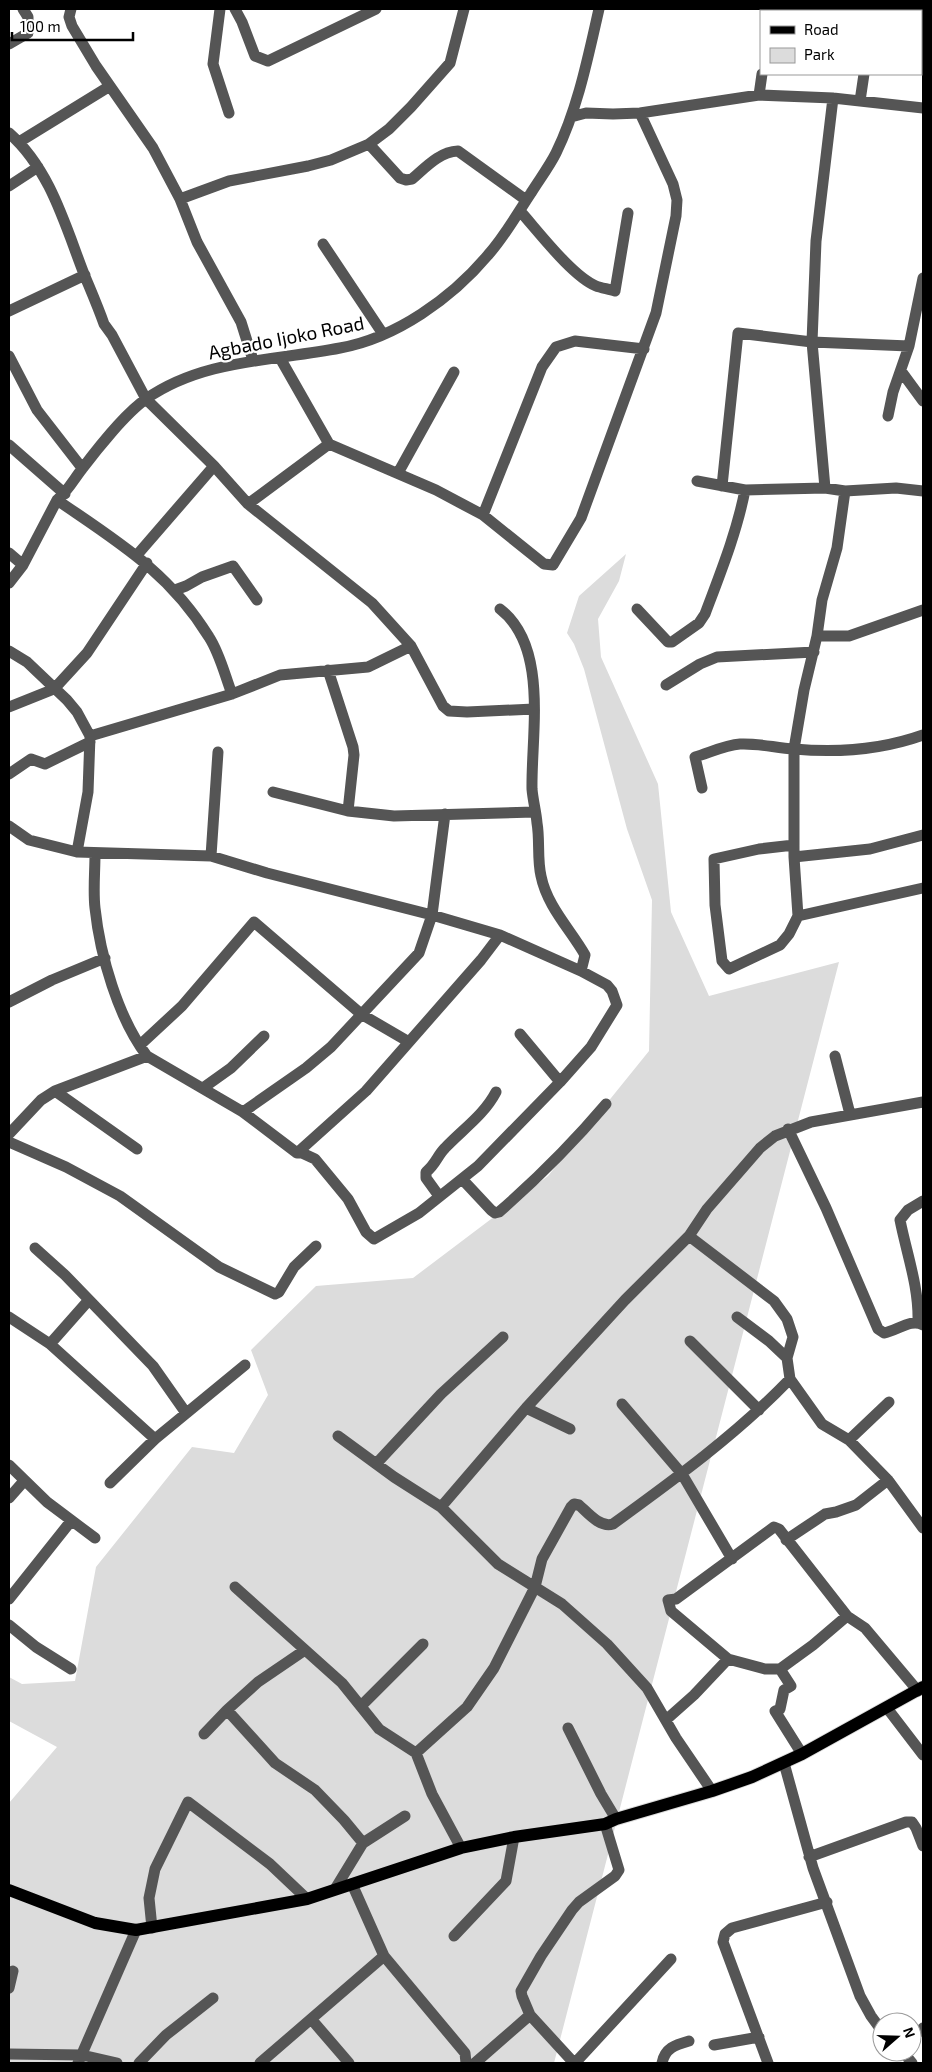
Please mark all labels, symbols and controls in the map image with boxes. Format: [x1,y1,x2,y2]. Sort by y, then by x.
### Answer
scale bar [12,10,134,42]
legend [760,10,922,75]
text: 100 m [20,17,61,35]
text: Road [804,20,839,38]
text: Park [804,45,835,63]
street label: Agbado Ijoko Road [206,311,366,363]
north arrow [872,2012,922,2062]
text: N [900,2025,919,2040]

